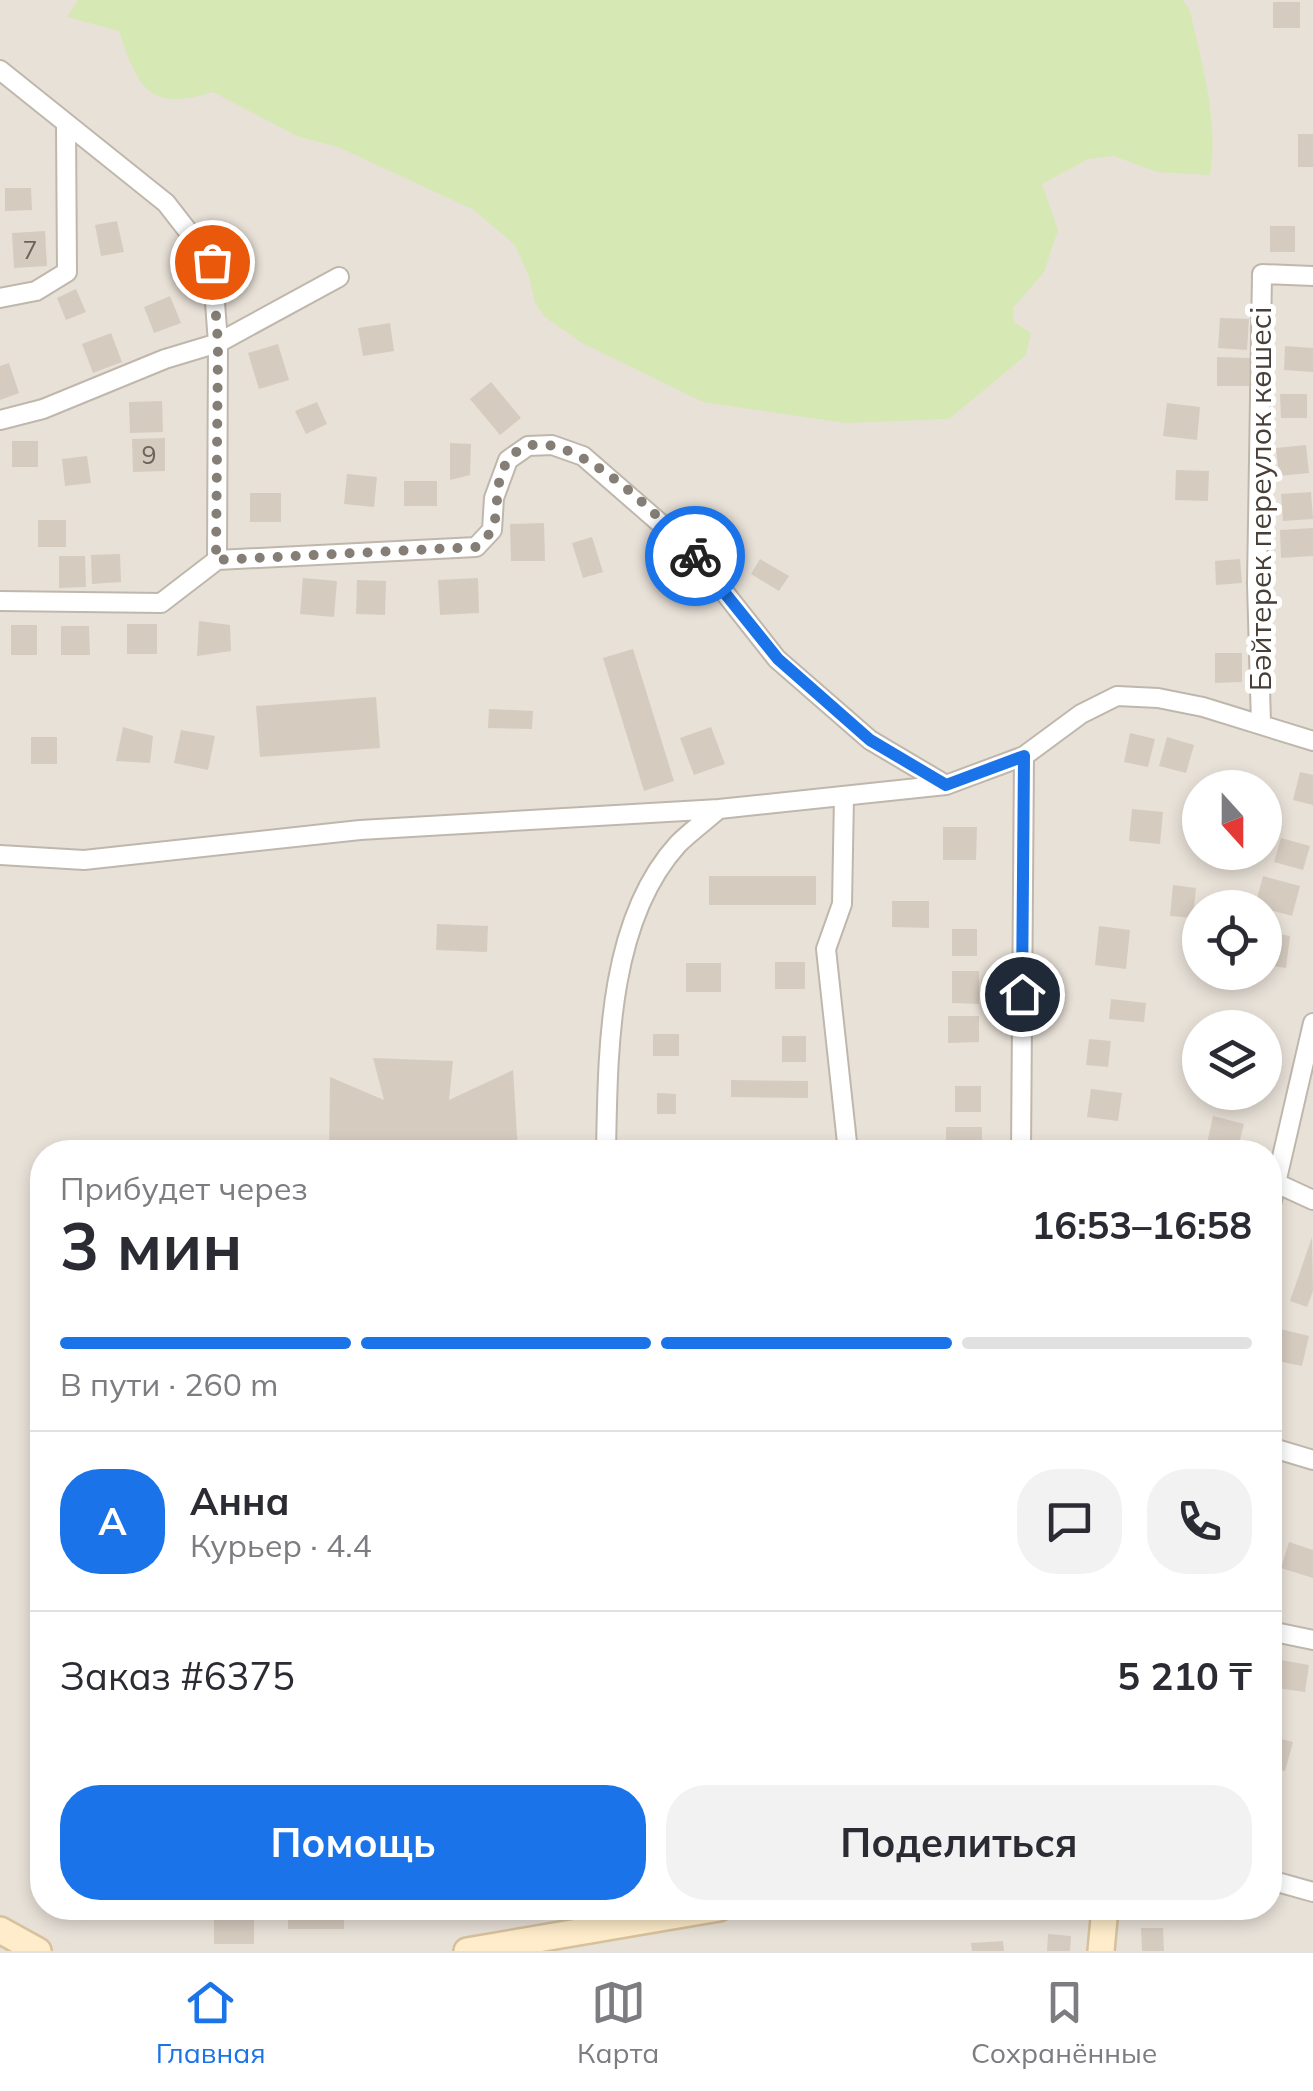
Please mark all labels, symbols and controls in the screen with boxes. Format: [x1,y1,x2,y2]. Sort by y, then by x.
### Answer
pin [170,220,255,305]
house number: 7 [22,234,38,265]
icon: bag [185,235,240,290]
street label: Бәйтерек переулок көшесі [1241,307,1279,691]
house number: 9 [141,439,157,470]
courier [645,506,745,606]
icon: bike [668,529,723,584]
north arrow [1182,770,1282,870]
map controls [1182,770,1282,1110]
button: locate [1182,890,1282,990]
pin [980,952,1065,1037]
icon: home [995,967,1050,1022]
button: layers [1182,1010,1282,1110]
text: Прибудет через [60,1168,308,1208]
text: 16:53–16:58 [1032,1201,1252,1249]
text: 3 мин [60,1205,242,1286]
text: В пути · 260 m [60,1364,278,1404]
button: chat [1017,1469,1122,1574]
button: phone [1147,1469,1252,1574]
text: Анна [190,1477,290,1525]
text: А [98,1497,127,1545]
text: Курьер · 4.4 [190,1525,372,1565]
text: Заказ #6375 [60,1652,295,1700]
text: 5 210 ₸ [1117,1652,1252,1700]
button: Помощь [60,1785,646,1900]
button: Поделиться [666,1785,1252,1900]
tab: Главная [156,1975,266,2070]
tab: Карта [577,1975,659,2070]
tab: Сохранённые [971,1975,1157,2070]

